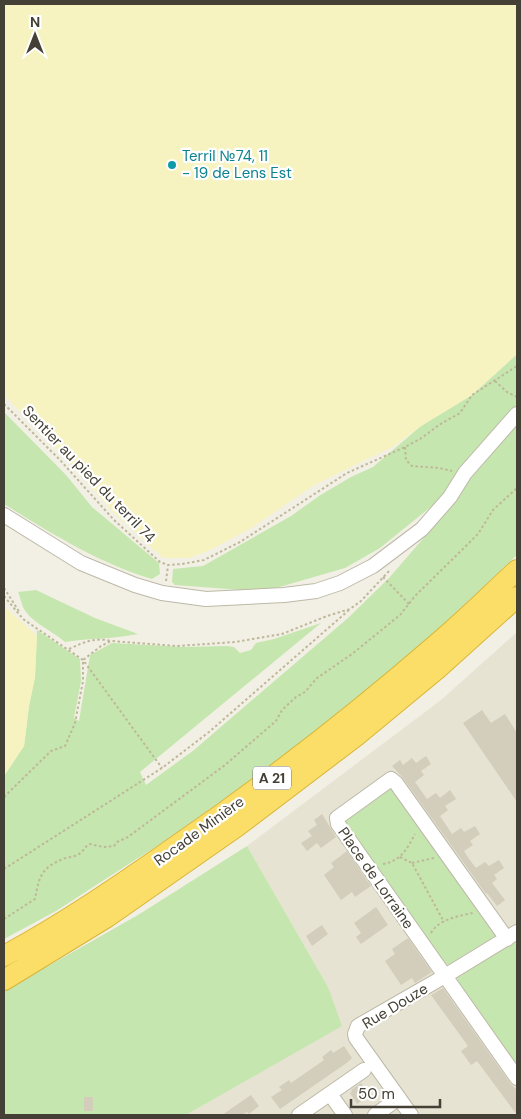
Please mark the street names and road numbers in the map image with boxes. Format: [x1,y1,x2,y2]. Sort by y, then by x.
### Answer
street label: Sentier au pied du terril 74 [18,401,160,547]
road number: A 21 [253,766,291,790]
street label: Rocade Minière [150,792,248,870]
street label: Place de Lorraine [333,823,419,933]
street label: Rue Douze [358,979,432,1033]

